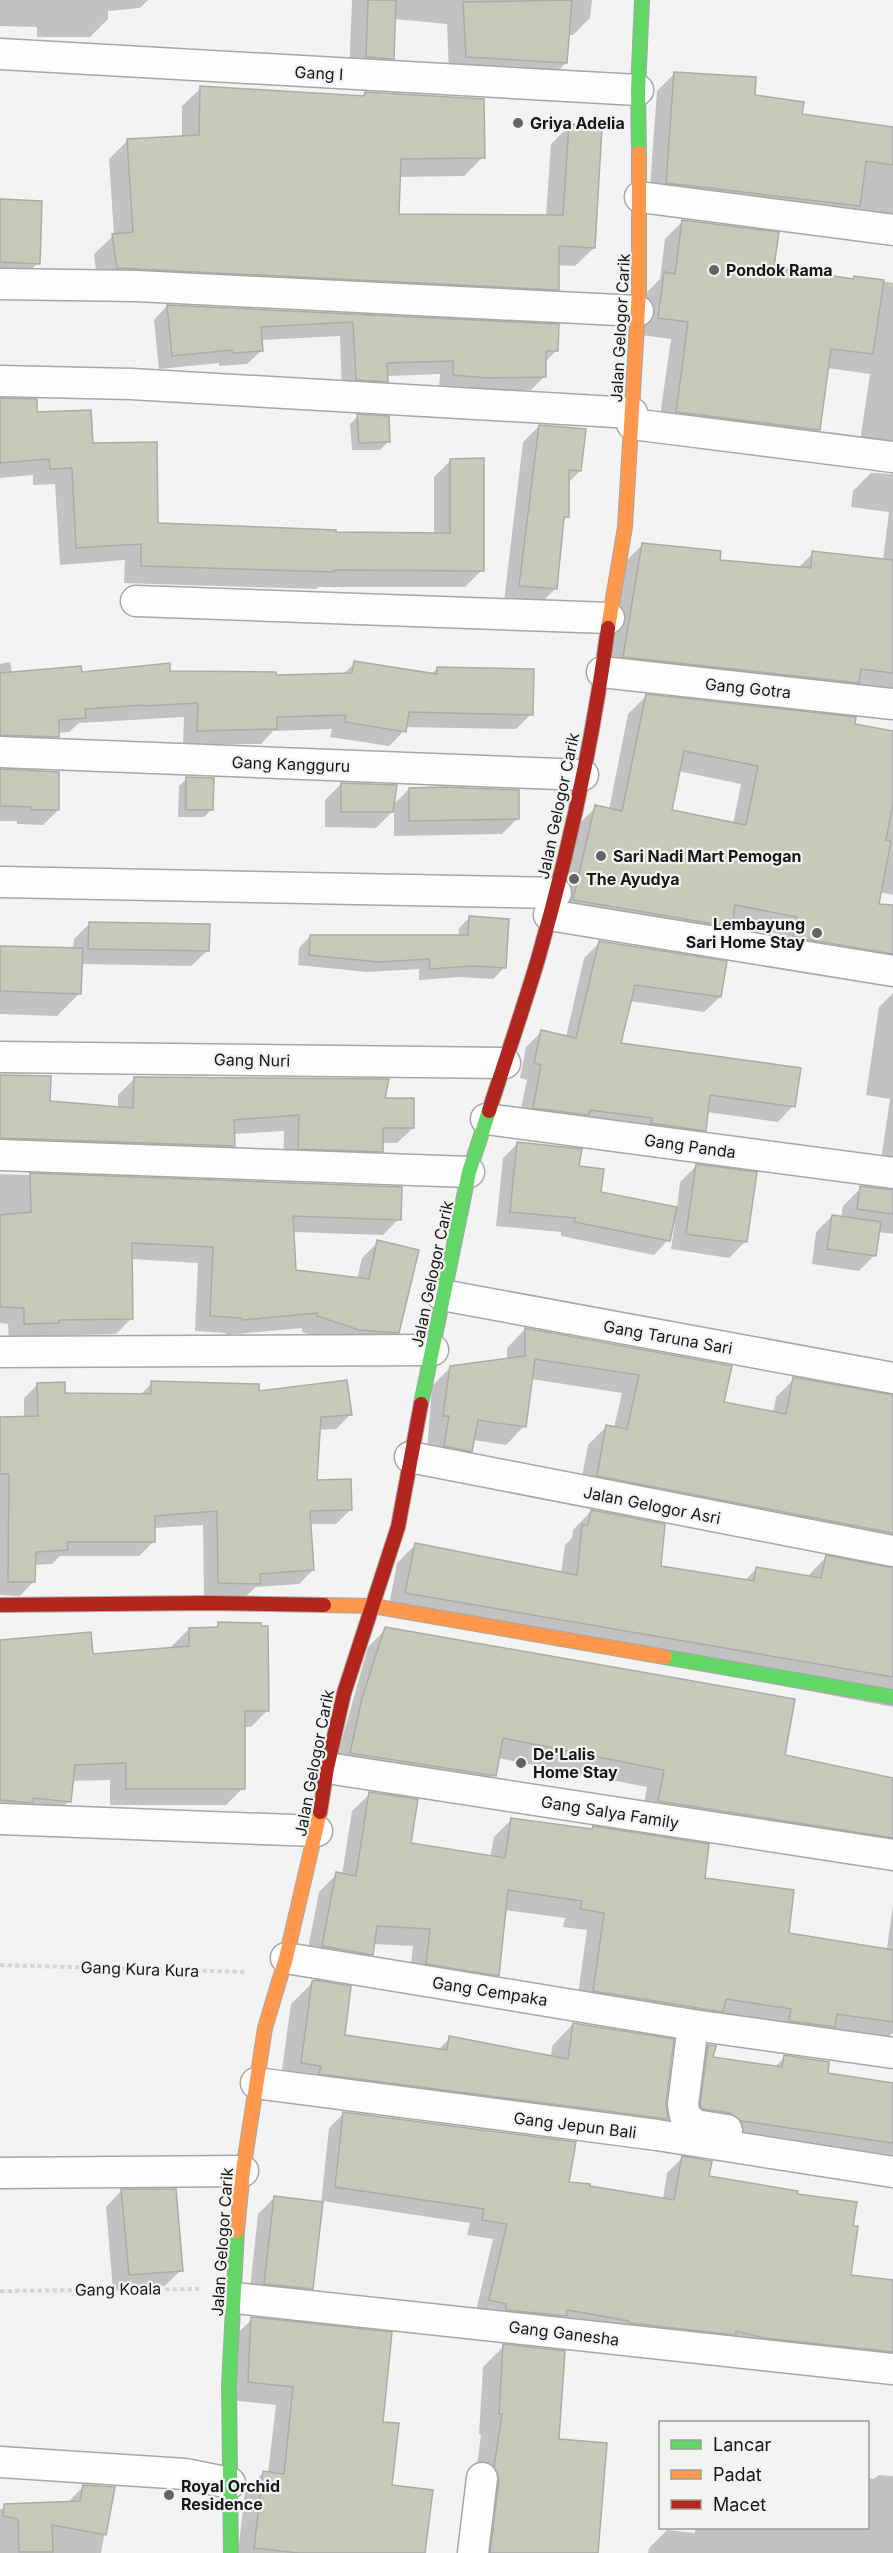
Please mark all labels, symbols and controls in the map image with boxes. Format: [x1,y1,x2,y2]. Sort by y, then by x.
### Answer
street label: Gang I [294,62,344,84]
place label: Griya Adelia [530,113,625,133]
marker: Griya Adelia [511,116,525,130]
street label: Jalan Gelogor Carik [606,253,634,403]
place label: Pondok Rama [726,260,833,280]
marker: Pondok Rama [707,263,721,277]
street label: Gang Gotra [704,674,792,702]
street label: Jalan Gelogor Carik [533,731,583,881]
street label: Gang Kangguru [231,752,351,776]
place label: Sari Nadi Mart Pemogan [613,846,801,866]
marker: Sari Nadi Mart Pemogan [594,849,608,863]
place label: The Ayudya [586,869,679,889]
marker: The Ayudya [567,872,581,886]
place label: Lembayung Sari Home Stay [686,914,805,952]
marker: Lembayung Sari Home Stay [810,926,824,940]
street label: Gang Nuri [214,1049,290,1071]
street label: Gang Panda [643,1130,737,1162]
street label: Jalan Gelogor Carik [407,1199,457,1349]
street label: Gang Taruna Sari [602,1316,734,1358]
street label: Jalan Gelogor Asri [582,1482,722,1528]
street label: Jalan Gelogor Carik [290,1688,338,1838]
place label: De'Lalis Home Stay [533,1744,618,1782]
marker: De'Lalis Home Stay [514,1756,528,1770]
street label: Gang Salya Family [540,1791,680,1833]
street label: Gang Kura Kura [80,1957,200,1981]
street label: Gang Cempaka [431,1972,549,2010]
street label: Gang Jepun Bali [512,2108,638,2142]
street label: Jalan Gelogor Carik [207,2167,237,2317]
street label: Gang Koala [75,2278,161,2300]
street label: Gang Ganesha [508,2316,620,2350]
legend [659,2421,869,2529]
text: Lancar [713,2434,771,2455]
text: Padat [713,2464,762,2485]
place label: Royal Orchid Residence [181,2476,280,2514]
marker: Royal Orchid Residence [162,2488,176,2502]
text: Macet [713,2494,766,2515]

